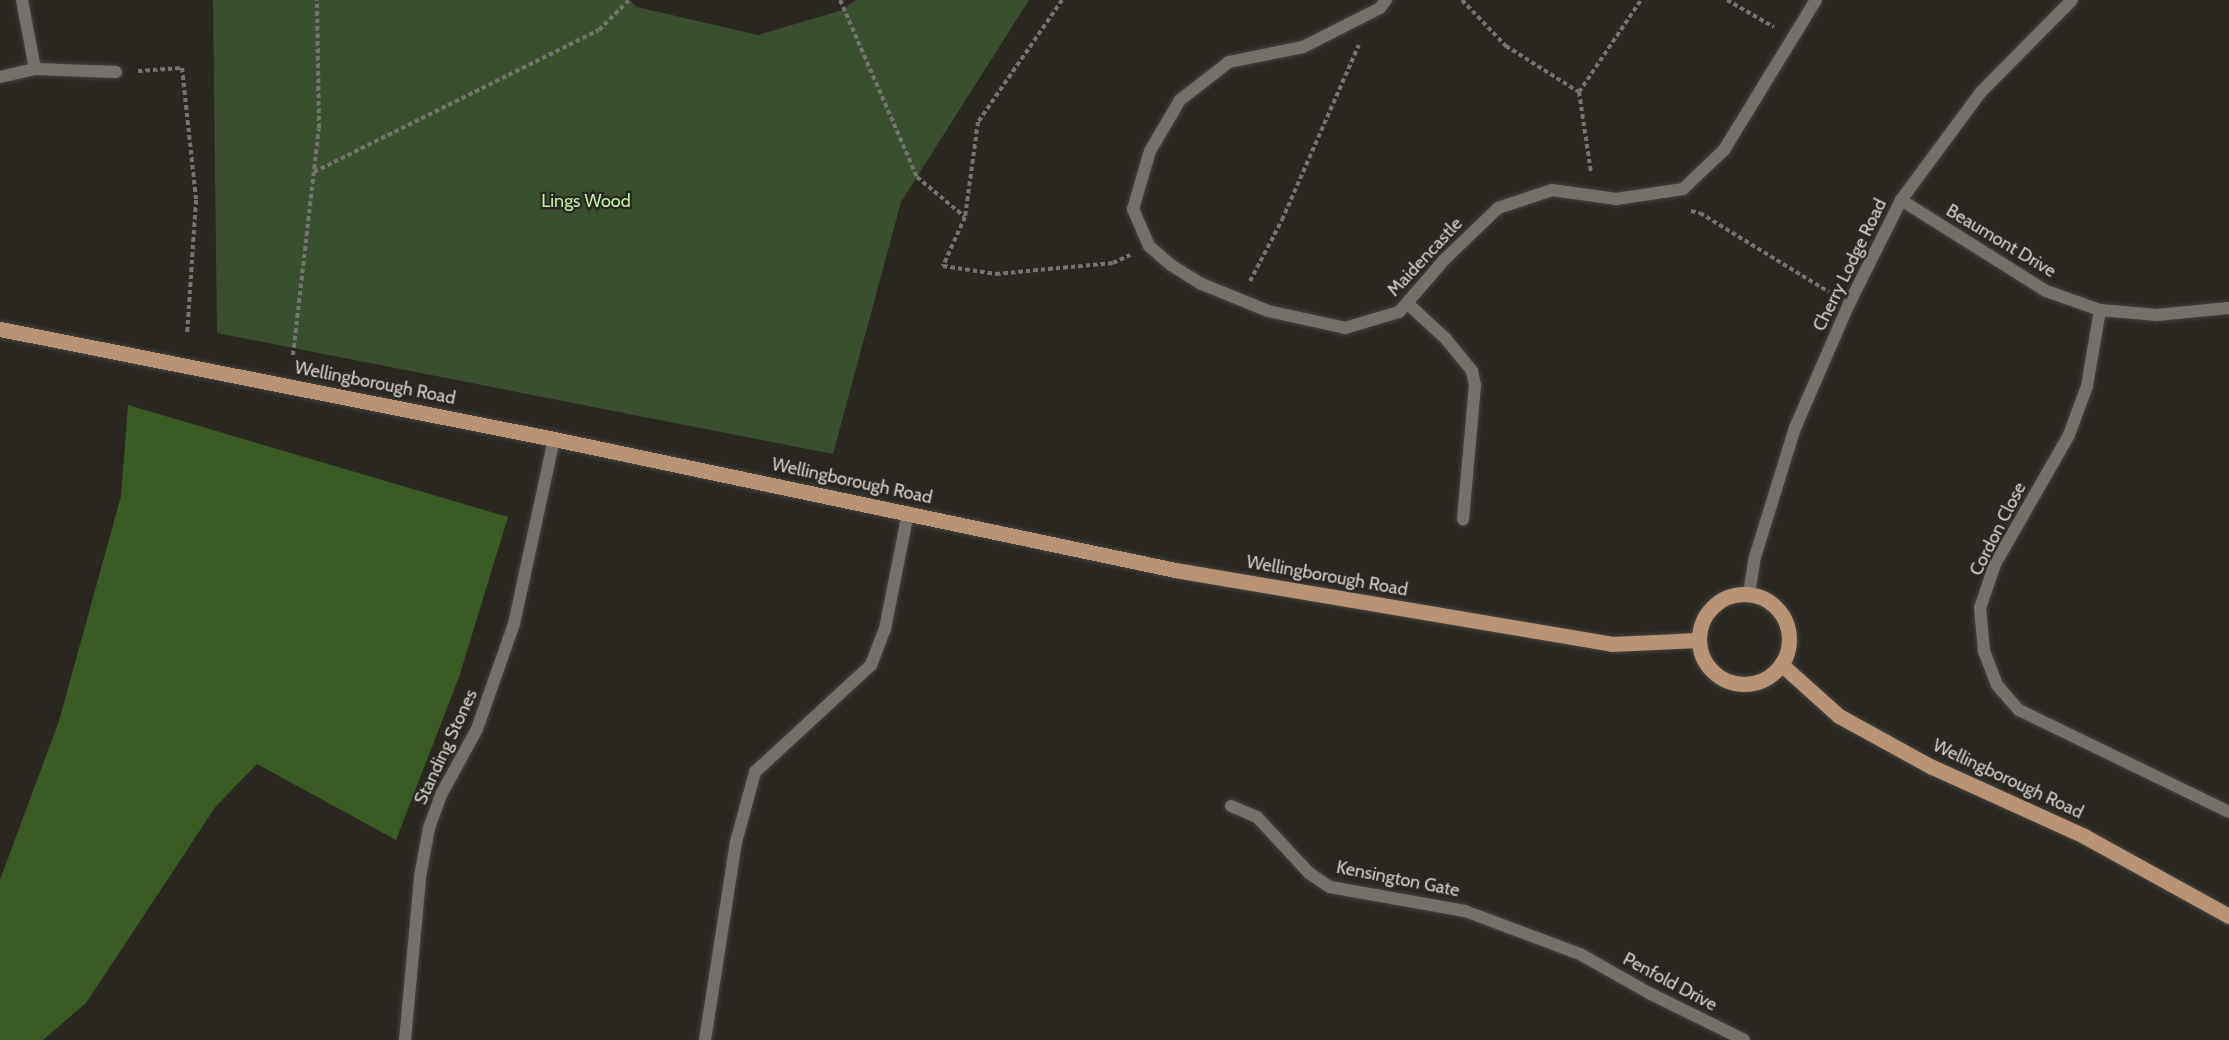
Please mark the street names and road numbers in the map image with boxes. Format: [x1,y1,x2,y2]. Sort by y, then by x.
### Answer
street label: Cherry Lodge Road [1809,195,1891,335]
street label: Beaumont Drive [1942,200,2060,282]
street label: Maidencastle [1383,213,1467,301]
street label: Wellingborough Road [293,357,457,409]
street label: Wellingborough Road [770,453,934,509]
street label: Cordon Close [1965,479,2031,579]
street label: Wellingborough Road [1245,551,1409,601]
street label: Standing Stones [410,686,482,808]
street label: Wellingborough Road [1929,735,2087,823]
street label: Kensington Gate [1335,856,1461,902]
street label: Penfold Drive [1619,948,1721,1016]

